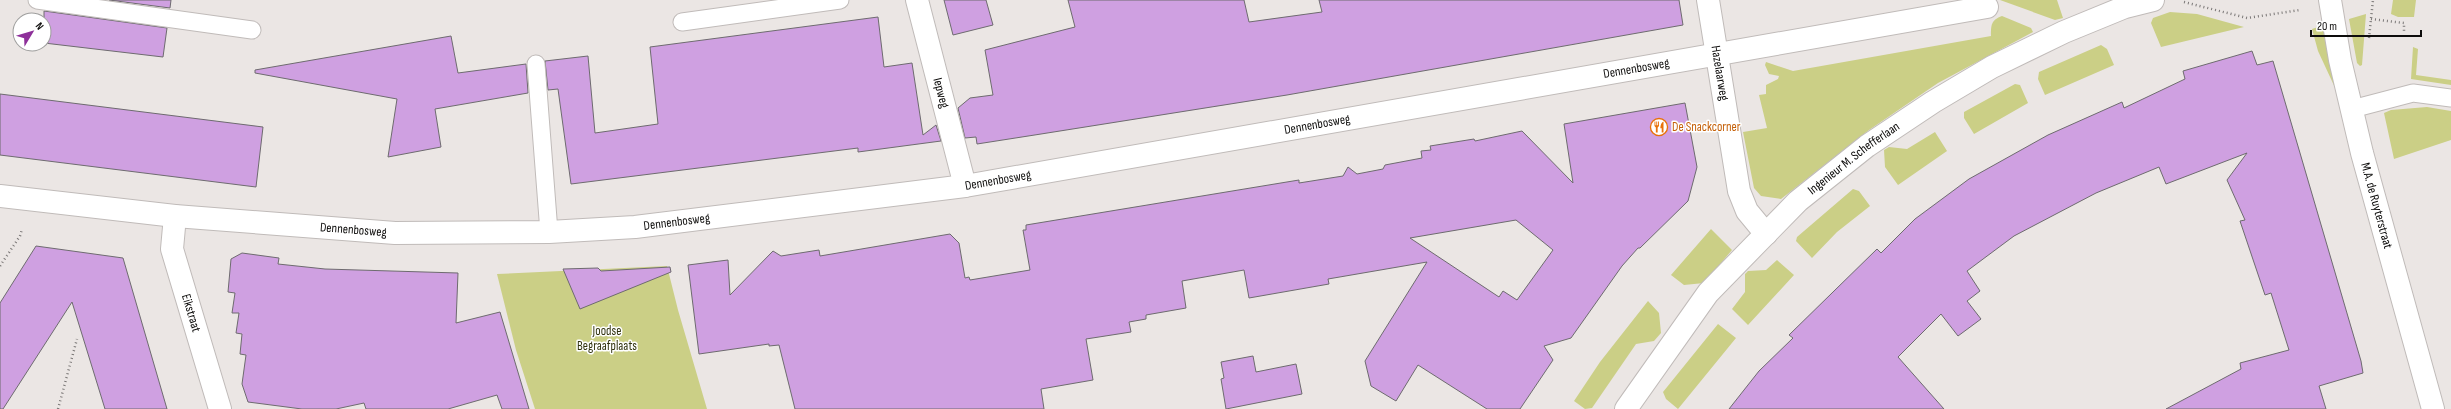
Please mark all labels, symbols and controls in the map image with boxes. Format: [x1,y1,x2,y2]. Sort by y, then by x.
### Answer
north arrow [12,12,52,52]
scale bar [2311,12,2421,38]
text: 20 m [2317,19,2337,34]
text: N [33,20,46,33]
street label: Hazelaarweg [1708,44,1732,102]
street label: Dennenbosweg [1602,55,1671,82]
street label: Iepweg [929,76,953,110]
street label: Dennenbosweg [1283,111,1351,138]
restaurant icon: De Snackcorner [1649,117,1669,137]
place label: De Snackcorner [1672,119,1741,135]
street label: Ingenieur M. Schefferlaan [1804,119,1903,198]
street label: M.A. de Ruyterstraat [2357,161,2396,251]
street label: Dennenbosweg [964,167,1032,194]
street label: Dennenbosweg [643,210,711,234]
street label: Dennenbosweg [319,219,387,240]
street label: Eikstraat [178,292,204,334]
park label: Joodse Begraafplaats [577,323,637,354]

